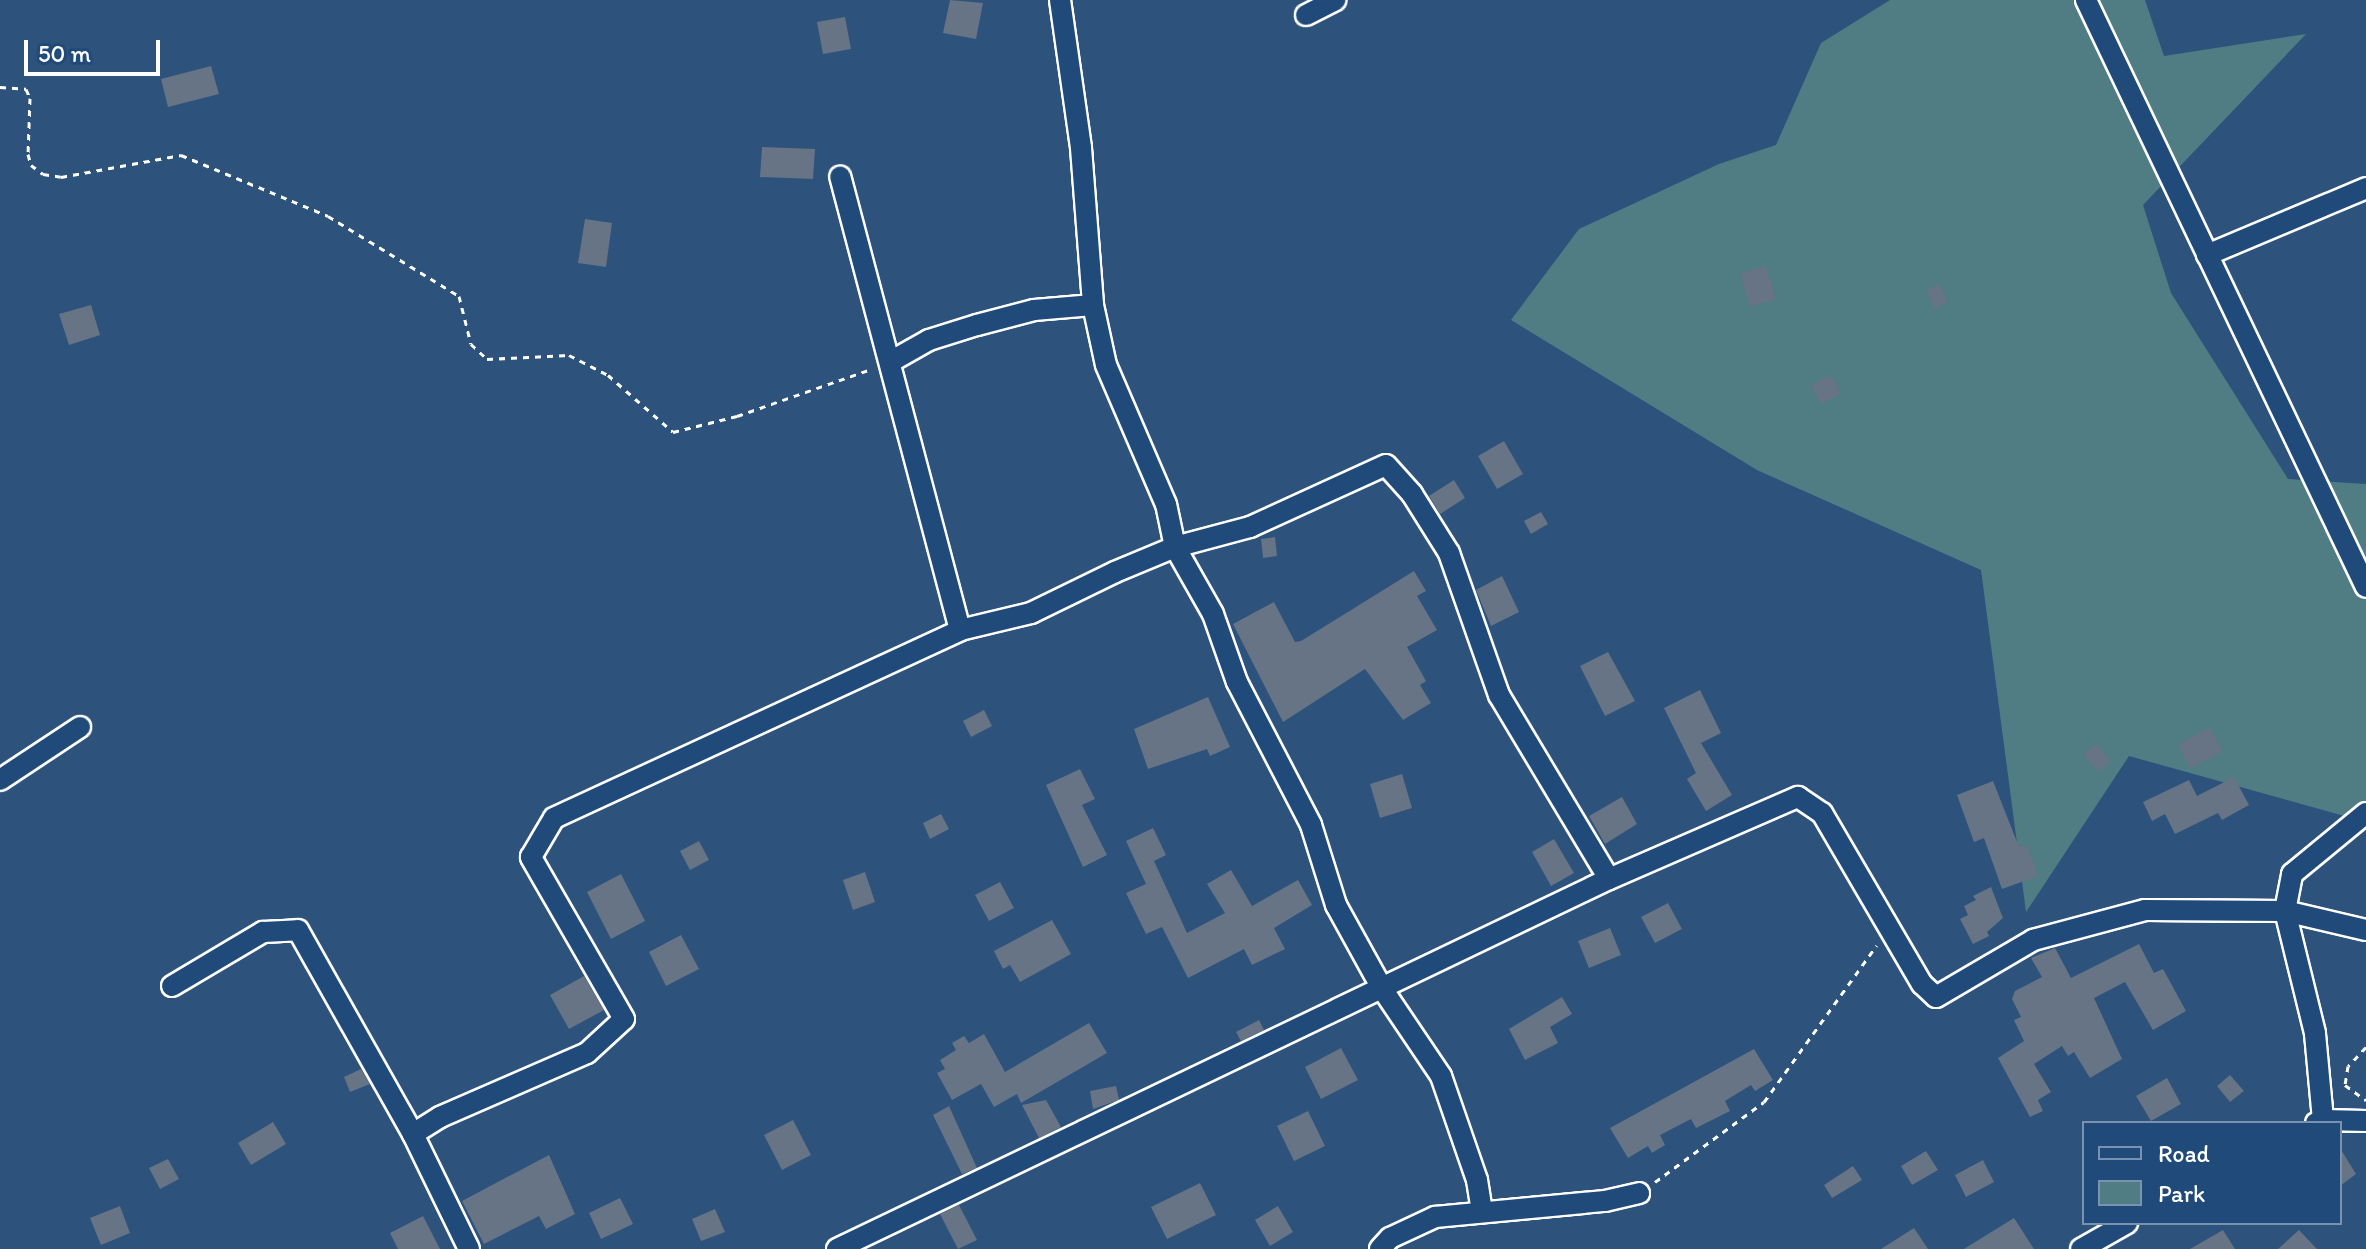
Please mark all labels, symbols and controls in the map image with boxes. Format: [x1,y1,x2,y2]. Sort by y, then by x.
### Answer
scale bar [28,24,164,74]
text: 50 m [38,39,91,68]
legend [2082,1121,2342,1225]
text: Road [2158,1139,2210,1168]
text: Park [2158,1179,2205,1208]

